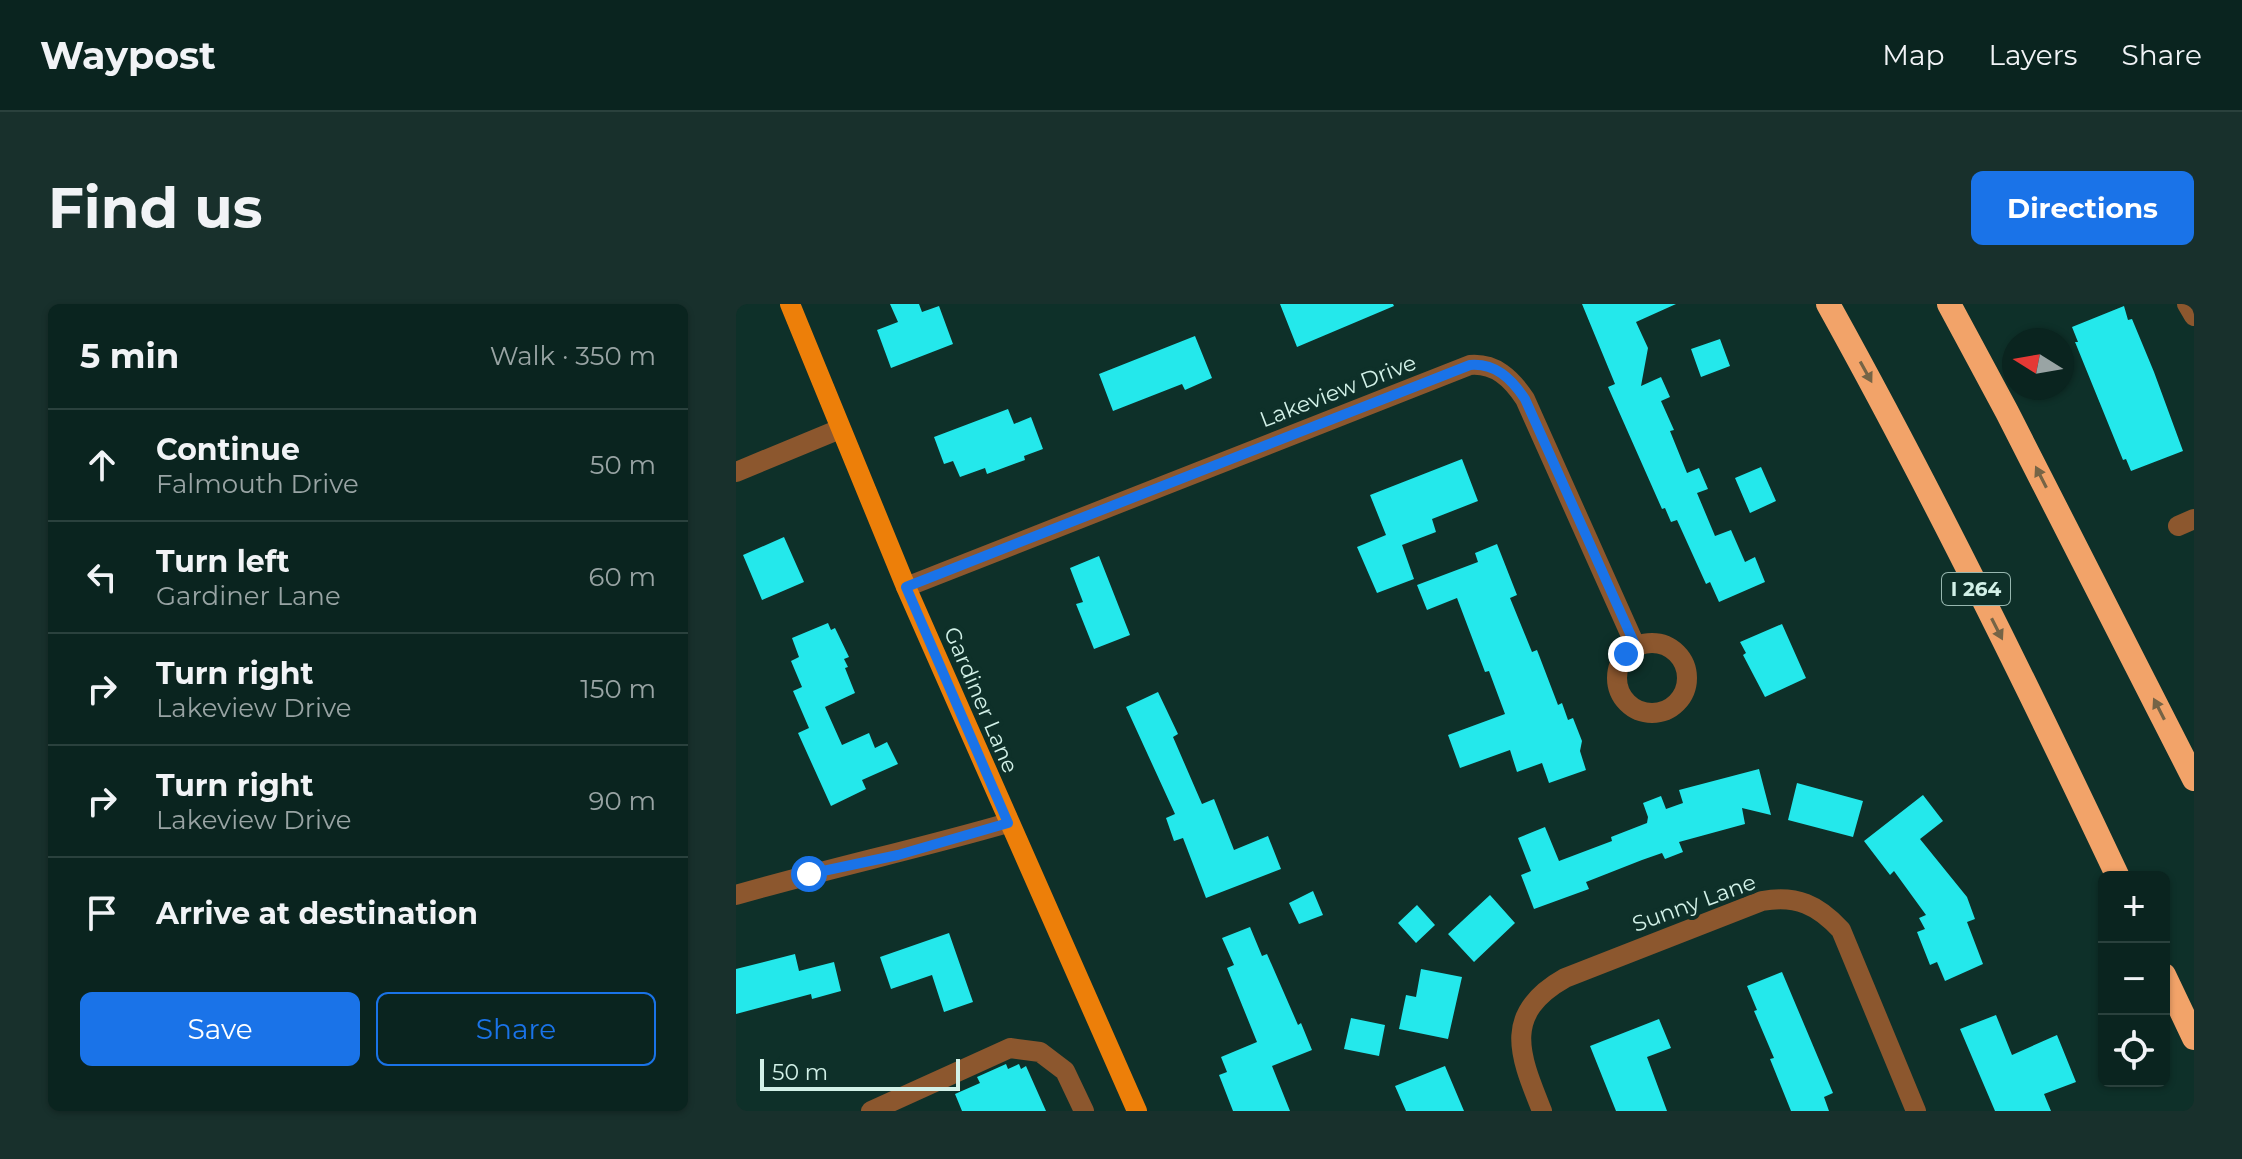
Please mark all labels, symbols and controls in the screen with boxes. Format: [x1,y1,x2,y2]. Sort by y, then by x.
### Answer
text: Waypost [40,32,216,79]
text: Map [1882,38,1945,72]
text: Layers [1989,38,2078,72]
text: Share [2122,38,2202,72]
button: Directions [1971,171,2194,245]
text: Find us [48,174,262,242]
north arrow [2002,328,2074,400]
text: 5 min [80,335,179,377]
text: Walk · 350 m [490,340,656,372]
street label: Lakeview Drive [1256,349,1420,433]
one-way arrow [1859,361,1873,384]
text: Continue [156,431,300,468]
icon: ahead [80,443,124,487]
text: 50 m [590,449,656,481]
one-way arrow [2034,466,2047,489]
text: Falmouth Drive [156,468,359,500]
text: Turn left [156,543,289,580]
icon: left [80,555,124,599]
text: 60 m [589,561,656,593]
road number: I 264 [1942,573,2010,605]
text: Gardiner Lane [156,580,341,612]
one-way arrow [1990,617,2003,640]
street label: Gardiner Lane [938,623,1024,777]
route end [1608,636,1644,672]
text: Turn right [156,655,313,692]
icon: right [80,667,124,711]
text: 150 m [580,673,656,705]
text: Lakeview Drive [156,692,351,724]
one-way arrow [2152,698,2165,721]
text: Turn right [156,767,313,804]
icon: right [80,779,124,823]
text: 90 m [589,785,656,817]
text: Lakeview Drive [156,804,351,836]
route start [791,856,827,892]
street label: Sunny Lane [1629,868,1759,938]
map controls [2098,871,2170,1087]
button: + [2098,871,2170,943]
icon: arrive [80,891,124,935]
text: Arrive at destination [156,895,478,932]
button: − [2098,943,2170,1015]
button: Save [80,992,360,1066]
button: Share [376,992,656,1066]
button: locate [2098,1015,2170,1087]
scale bar [760,1055,960,1091]
text: 50 m [772,1059,828,1086]

